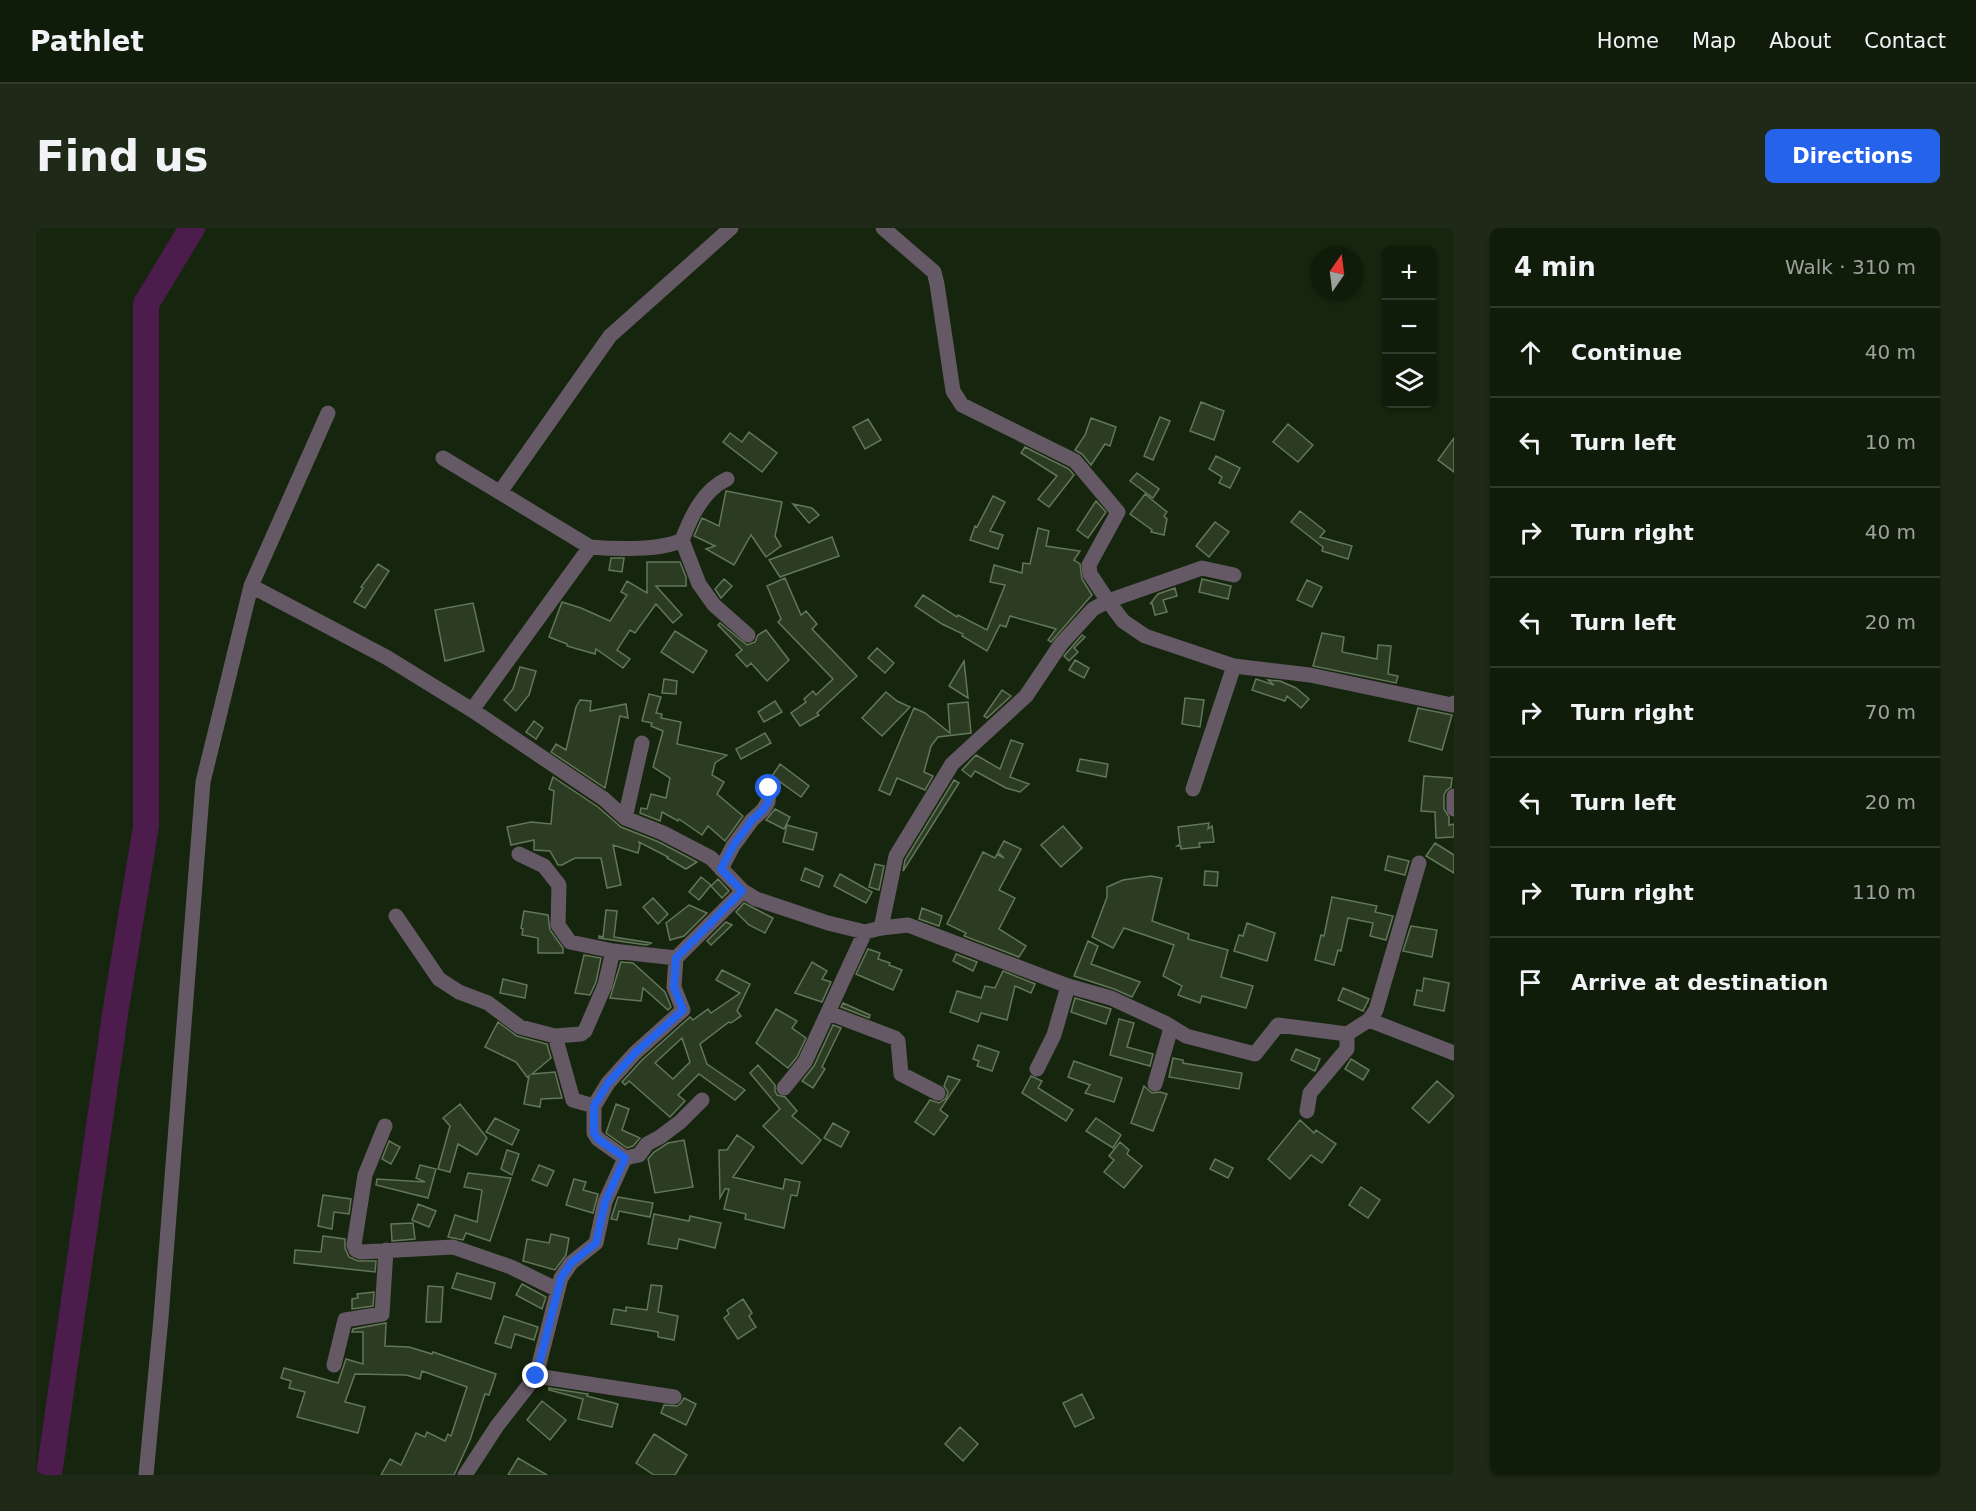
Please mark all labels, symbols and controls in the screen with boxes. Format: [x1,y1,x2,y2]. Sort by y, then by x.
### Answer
text: Pathlet [30,25,144,58]
text: Home [1597,29,1659,53]
text: Map [1692,29,1736,53]
text: About [1769,29,1831,53]
text: Contact [1864,29,1946,53]
button: Directions [1765,129,1940,183]
text: Find us [36,132,209,181]
north arrow [1310,246,1364,300]
map controls [1382,246,1436,408]
button: + [1382,246,1436,300]
text: 4 min [1514,252,1596,282]
text: Walk · 310 m [1785,255,1916,279]
button: − [1382,300,1436,354]
icon: ahead [1514,336,1547,369]
text: Continue [1571,340,1682,365]
text: 40 m [1865,340,1916,364]
button: layers [1382,354,1436,408]
icon: left [1514,426,1547,459]
text: Turn left [1571,430,1676,455]
text: 10 m [1865,430,1916,454]
icon: right [1514,516,1547,549]
text: Turn right [1571,520,1694,545]
text: 40 m [1865,520,1916,544]
icon: left [1514,606,1547,639]
text: Turn left [1571,610,1676,635]
text: 20 m [1865,610,1916,634]
icon: right [1514,696,1547,729]
text: Turn right [1571,700,1694,725]
text: 70 m [1865,700,1916,724]
route start [755,774,781,800]
icon: left [1514,786,1547,819]
text: Turn left [1571,790,1676,815]
text: 20 m [1865,790,1916,814]
icon: right [1514,876,1547,909]
text: Turn right [1571,880,1694,905]
text: 110 m [1852,880,1916,904]
icon: arrive [1514,966,1547,999]
text: Arrive at destination [1571,970,1828,995]
route end [522,1362,548,1388]

